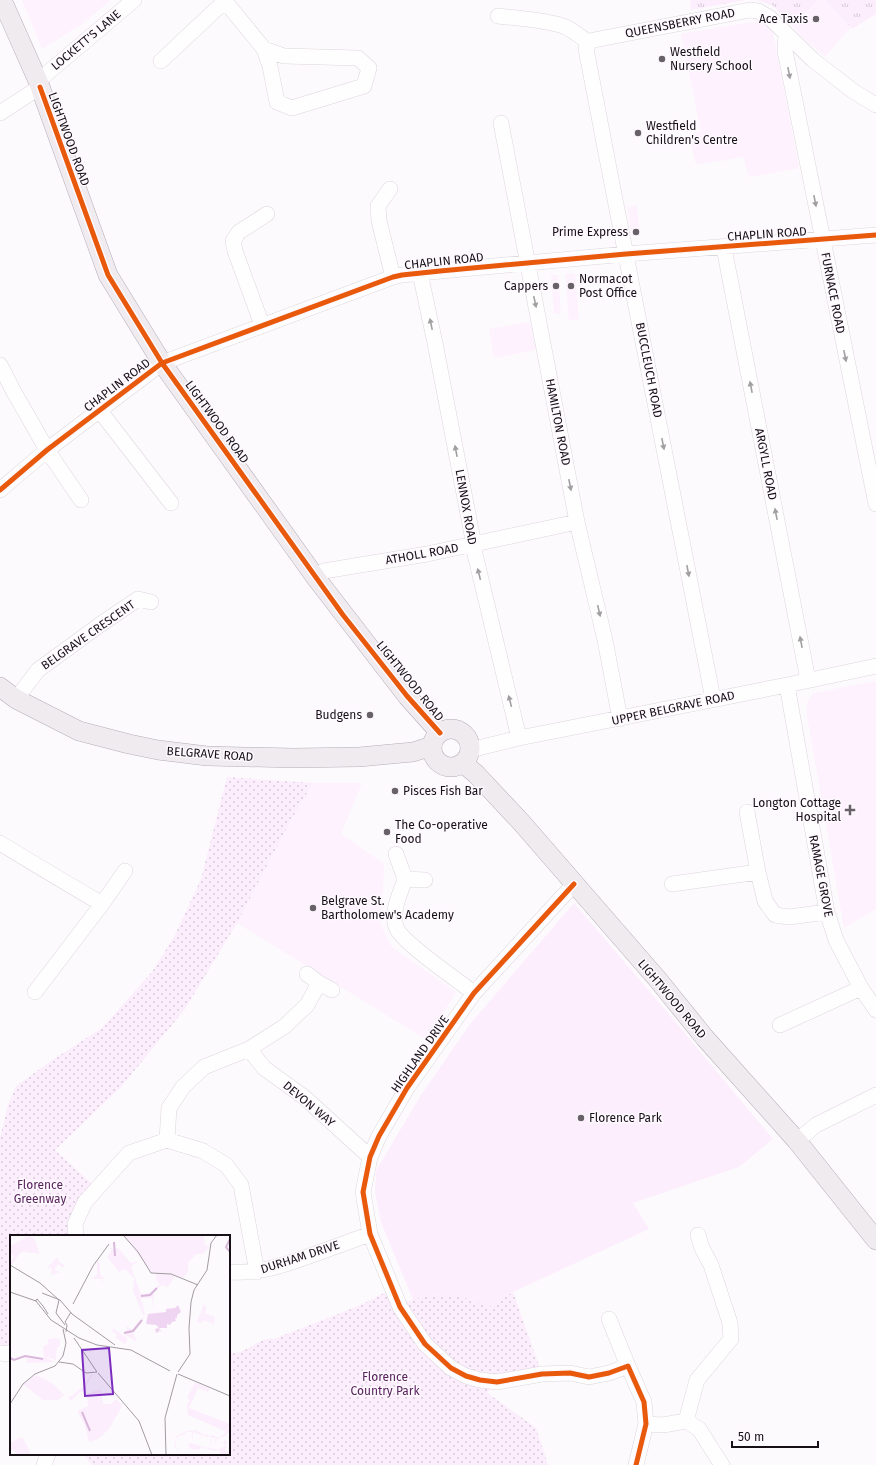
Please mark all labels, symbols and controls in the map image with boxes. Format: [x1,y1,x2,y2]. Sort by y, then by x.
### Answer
street label: QUEENSBERRY ROAD [624,5,736,41]
street label: LOCKETT'S LANE [48,7,124,73]
place label: Ace Taxis [759,12,808,26]
marker: Ace Taxis [811,14,821,24]
place label: Westfield Nursery School [670,45,753,73]
marker: Westfield Nursery School [657,54,667,64]
one-way arrow [787,67,793,79]
street label: LIGHTWOOD ROAD [46,90,93,188]
place label: Westfield Children's Centre [646,119,738,147]
marker: Westfield Children's Centre [633,128,643,138]
one-way arrow [812,195,818,207]
street label: CHAPLIN ROAD [727,224,807,244]
place label: Prime Express [552,225,628,239]
marker: Prime Express [631,227,641,237]
street label: CHAPLIN ROAD [404,250,485,272]
street label: FURNACE ROAD [818,251,848,335]
place label: Normacot Post Office [579,272,637,300]
place label: Cappers [504,279,548,293]
marker: Cappers [551,281,561,291]
marker: Normacot Post Office [566,281,576,291]
one-way arrow [532,296,538,308]
one-way arrow [428,318,434,330]
street label: BUCCLEUCH ROAD [633,321,665,419]
one-way arrow [843,350,849,362]
street label: CHAPLIN ROAD [81,355,153,415]
street label: HAMILTON ROAD [543,377,573,467]
street label: LIGHTWOOD ROAD [182,378,252,466]
one-way arrow [748,380,754,393]
street label: ARGYLL ROAD [752,427,780,501]
one-way arrow [661,438,667,450]
one-way arrow [453,445,459,457]
street label: LENNOX ROAD [452,468,480,546]
one-way arrow [567,478,573,491]
one-way arrow [773,508,779,520]
street label: ATHOLL ROAD [384,541,460,567]
one-way arrow [685,565,691,578]
one-way arrow [476,568,482,580]
street label: BELGRAVE CRESCENT [38,597,138,673]
one-way arrow [596,605,602,618]
one-way arrow [797,636,803,648]
street label: LIGHTWOOD ROAD [373,638,447,724]
street label: UPPER BELGRAVE ROAD [610,688,736,728]
one-way arrow [507,694,513,707]
place label: Budgens [315,708,362,722]
marker: Budgens [365,710,375,720]
street label: BELGRAVE ROAD [166,744,254,764]
place label: Pisces Fish Bar [403,784,483,798]
marker: Pisces Fish Bar [390,786,400,796]
place label: Longton Cottage Hospital [753,796,841,824]
marker: Longton Cottage Hospital [844,804,856,816]
place label: The Co-operative Food [395,818,488,846]
marker: The Co-operative Food [382,827,392,837]
street label: RAMAGE GROVE [806,834,836,918]
place label: Belgrave St. Bartholomew's Academy [321,894,454,922]
marker: Belgrave St. Bartholomew's Academy [308,903,318,913]
street label: LIGHTWOOD ROAD [635,957,709,1042]
street label: HIGHLAND DRIVE [388,1013,452,1095]
street label: DEVON WAY [280,1078,338,1130]
place label: Florence Park [589,1111,663,1125]
marker: Florence Park [576,1113,586,1123]
park label: Florence Greenway [14,1178,66,1206]
inset map [10,1235,230,1455]
street label: DURHAM DRIVE [259,1238,341,1276]
park label: Florence Country Park [350,1370,420,1398]
scale bar [732,1423,818,1449]
text: 50 m [738,1430,764,1444]

